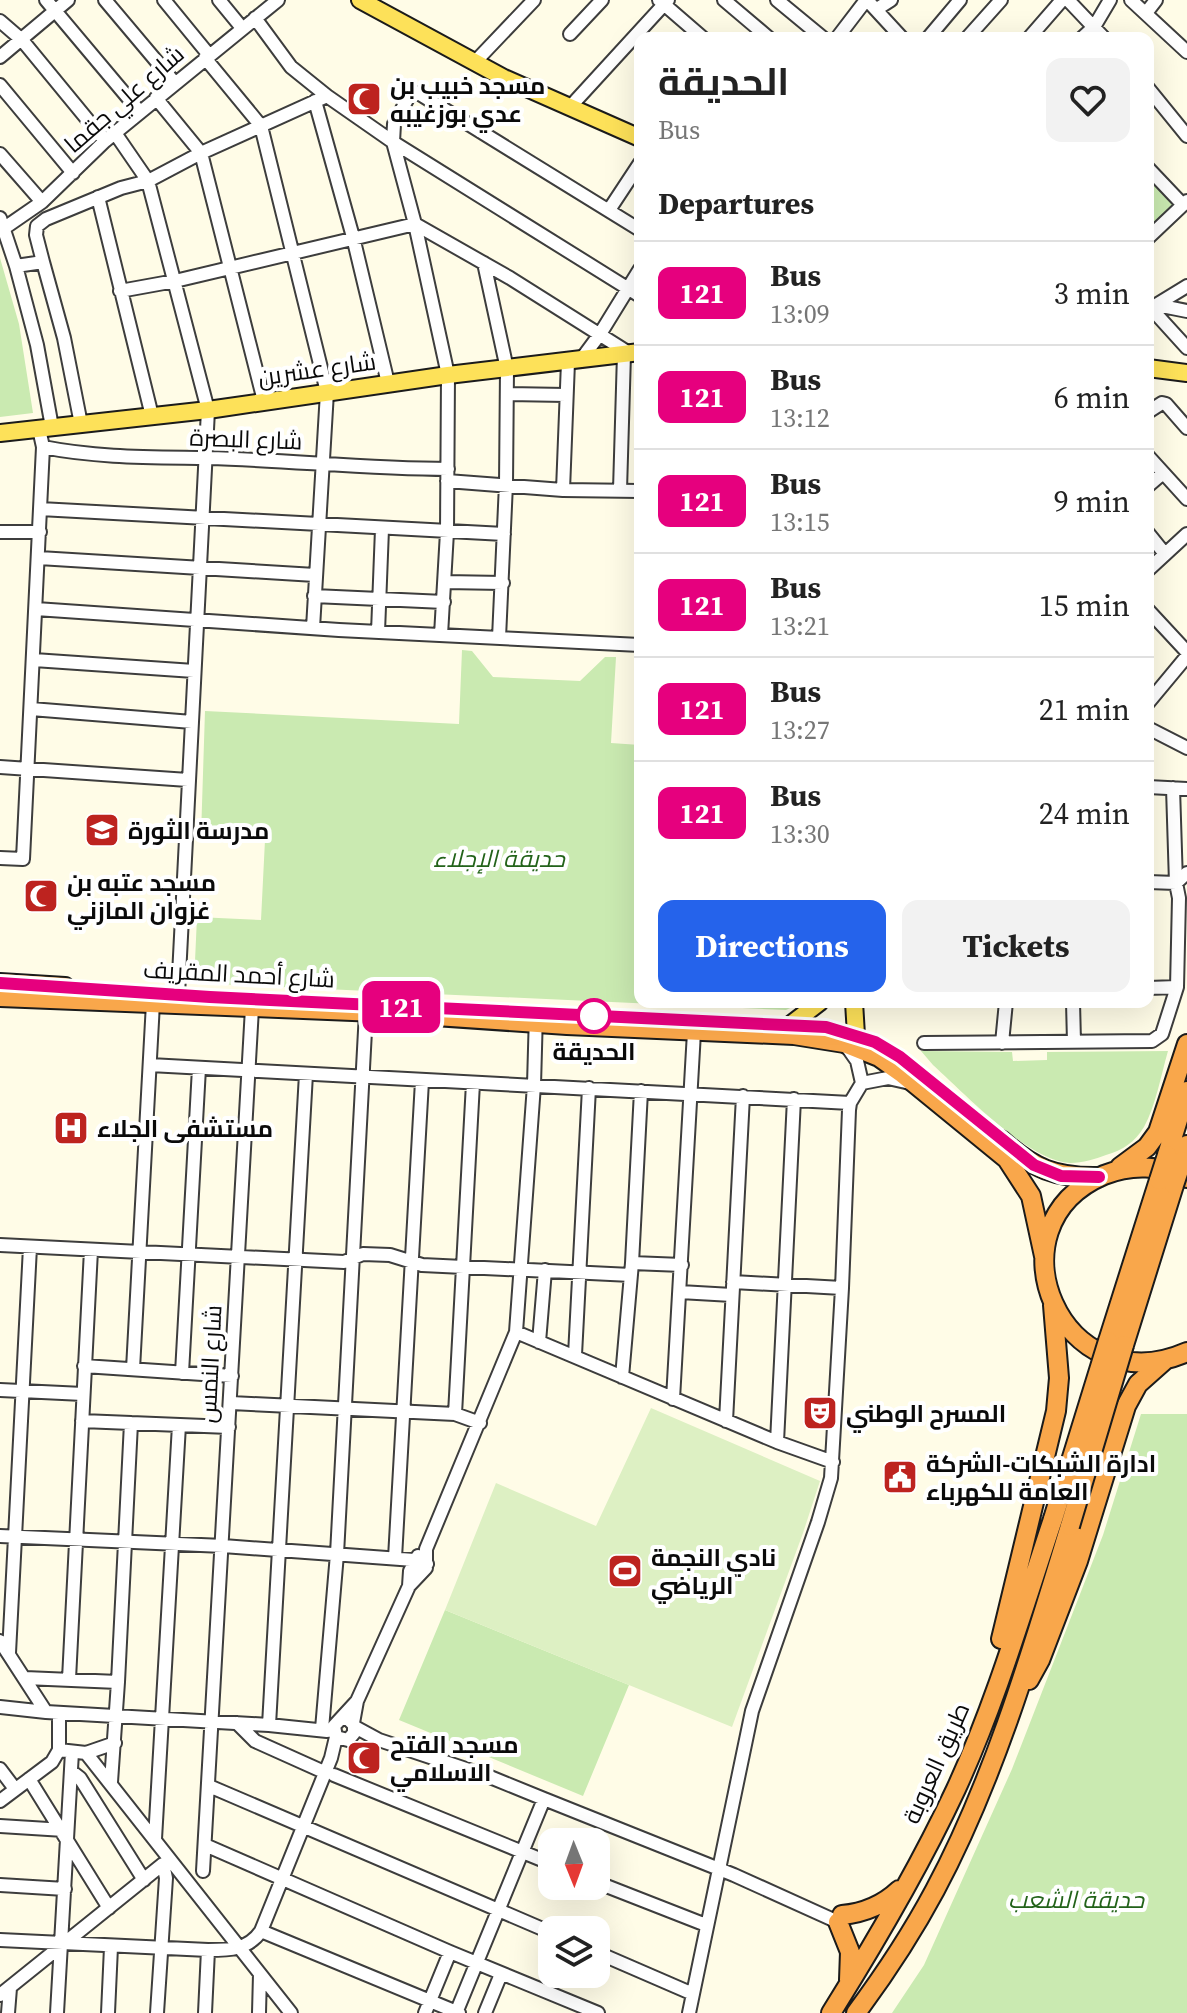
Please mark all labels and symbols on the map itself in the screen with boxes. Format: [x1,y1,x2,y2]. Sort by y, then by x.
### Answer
street label: شارع علي جقما [57,38,193,163]
place label: مسجد خبيب بن عدي بوزغيبه [390,69,545,133]
mosque icon: مسجد خبيب بن عدي بوزغيبه [345,80,383,118]
street label: شارع عشرين [256,344,378,394]
street label: شارع البصرة [189,421,303,457]
school or university icon: مدرسة الثورة [83,811,121,849]
place label: مدرسة الثورة [128,814,269,847]
park label: حديقة الإجلاء [433,842,567,875]
place label: مسجد عتبه بن غزوان المازني [67,866,216,930]
mosque icon: مسجد عتبه بن غزوان المازني [22,877,60,915]
street label: شارع أحمد المقريف [142,952,336,996]
line badge: 121 [355,981,447,1033]
marker: الحديقة [577,999,611,1033]
place label: الحديقة [553,1035,635,1068]
hospital icon: مستشفى الجلاء [52,1109,90,1147]
place label: مستشفى الجلاء [97,1112,273,1145]
street label: شارع النمس [190,1304,230,1424]
theatre icon: المسرح الوطني [801,1394,839,1432]
place label: المسرح الوطني [846,1397,1006,1433]
place label: ادارة الشبكات-الشركة العامة للكهرباء [926,1447,1156,1508]
public building icon: ادارة الشبكات-الشركة العامة للكهرباء [881,1458,919,1496]
place label: نادي النجمة الرياضي [651,1541,776,1604]
sports icon: نادي النجمة الرياضي [606,1552,644,1590]
street label: طريق العروبة [895,1697,977,1829]
place label: مسجد الفتح الاسلامي [390,1728,519,1792]
mosque icon: مسجد الفتح الاسلامي [345,1739,383,1777]
north arrow [538,1828,610,1900]
park label: حديقة الشعب [1008,1883,1146,1916]

